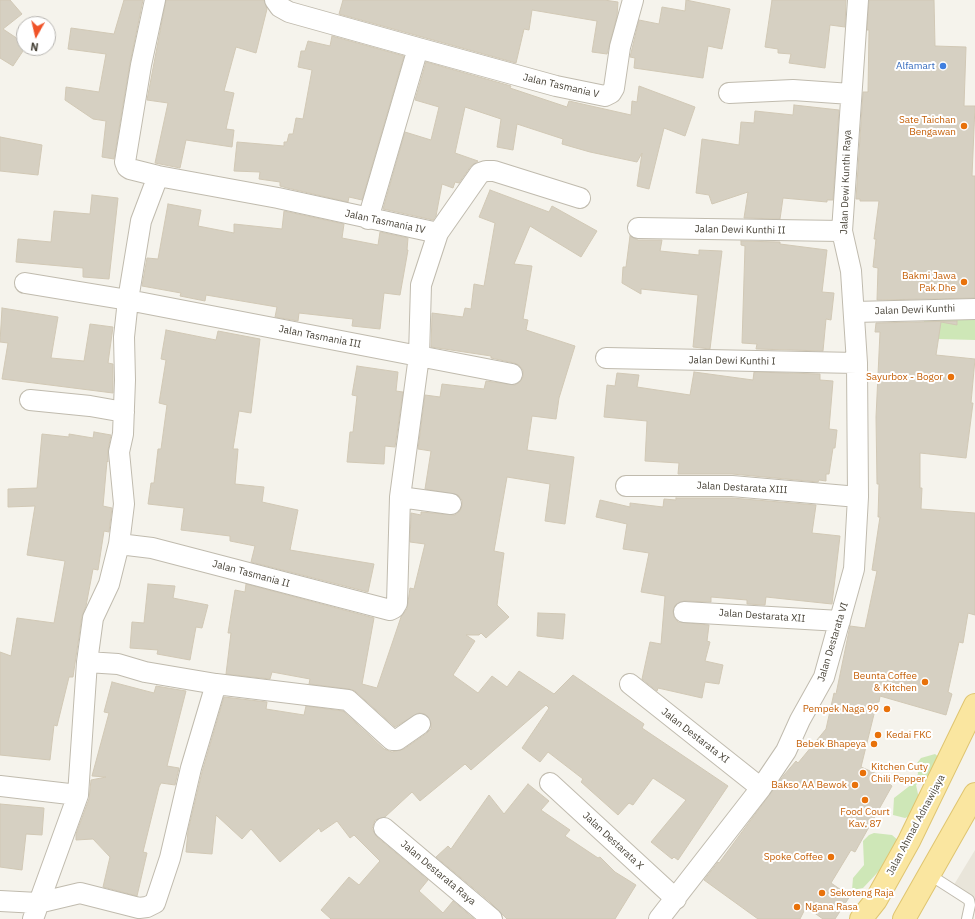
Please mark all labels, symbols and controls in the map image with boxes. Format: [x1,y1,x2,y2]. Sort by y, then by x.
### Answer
north arrow [16,16,56,56]
text: N [30,39,39,54]
place label: Alfamart [896,60,935,72]
marker: Alfamart [938,61,948,71]
street label: Jalan Tasmania V [522,71,600,101]
place label: Sate Taichan Bengawan [899,114,956,138]
marker: Sate Taichan Bengawan [959,121,969,131]
street label: Jalan Dewi Kunthi Raya [838,129,854,235]
street label: Jalan Tasmania IV [344,208,426,236]
street label: Jalan Dewi Kunthi II [694,223,786,237]
place label: Bakmi Jawa Pak Dhe [902,270,956,294]
marker: Bakmi Jawa Pak Dhe [959,277,969,287]
street label: Jalan Dewi Kunthi [875,303,955,317]
street label: Jalan Tasmania III [278,323,362,351]
street label: Jalan Dewi Kunthi I [688,354,776,368]
place label: Sayurbox - Bogor [866,371,943,383]
marker: Sayurbox - Bogor [946,372,956,382]
street label: Jalan Destarata XIII [696,480,788,496]
street label: Jalan Tasmania II [211,558,291,590]
street label: Jalan Destarata VI [815,601,851,683]
street label: Jalan Destarata XII [718,607,806,625]
place label: Beunta Coffee & Kitchen [853,670,917,694]
marker: Beunta Coffee & Kitchen [920,677,930,687]
place label: Pempek Naga 99 [803,703,879,715]
marker: Pempek Naga 99 [882,704,892,714]
street label: Jalan Destarata XI [659,706,731,766]
place label: Kedai FKC [886,729,931,741]
marker: Kedai FKC [873,730,883,740]
place label: Bebek Bhapeya [796,738,866,750]
marker: Bebek Bhapeya [869,739,879,749]
place label: Kitchen Cuty Chili Pepper [871,761,928,784]
marker: Kitchen Cuty Chili Pepper [858,768,868,778]
street label: Jalan Ahmad Adnawijaya [884,773,948,877]
place label: Bakso AA Bewok [771,779,847,791]
marker: Bakso AA Bewok [850,780,860,790]
marker: Food Court Kav. 87 [860,795,870,805]
place label: Food Court Kav. 87 [840,806,890,830]
street label: Jalan Destarata X [580,810,646,872]
street label: Jalan Destarata Raya [398,838,478,908]
place label: Spoke Coffee [764,851,823,863]
marker: Spoke Coffee [826,852,836,862]
place label: Sekoteng Raja [830,887,894,899]
marker: Sekoteng Raja [817,888,827,898]
place label: Ngana Rasa [805,901,858,913]
marker: Ngana Rasa [792,902,802,912]

